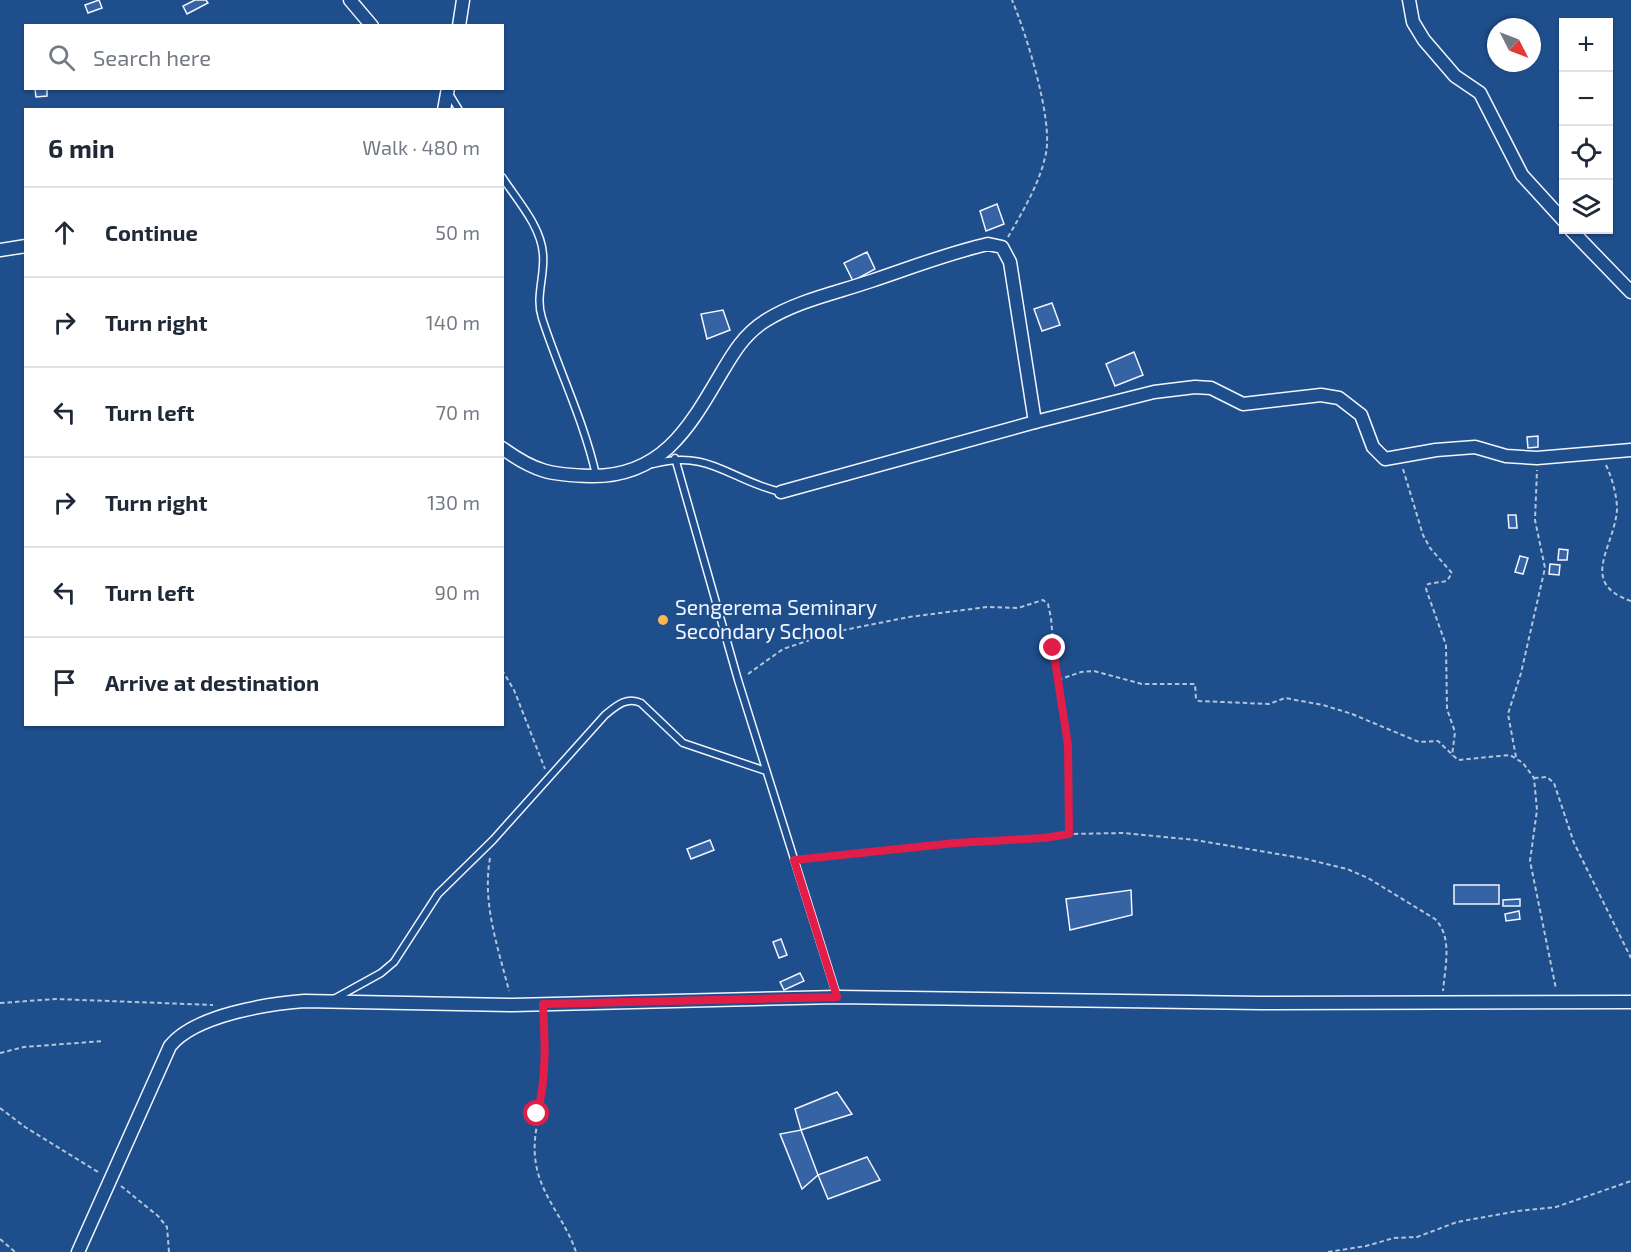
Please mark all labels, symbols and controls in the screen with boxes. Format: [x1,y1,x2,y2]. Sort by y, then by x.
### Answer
north arrow [1487,18,1541,72]
map controls [1559,18,1613,234]
button: + [1559,18,1613,72]
search box [24,24,504,90]
icon: search [45,41,78,74]
text: Search here [93,44,211,70]
button: − [1559,72,1613,126]
button: locate [1559,126,1613,180]
text: 6 min [48,132,115,163]
text: Walk · 480 m [362,135,480,159]
button: layers [1559,180,1613,234]
icon: ahead [48,216,81,249]
text: Continue [105,219,198,245]
text: 50 m [435,220,480,244]
icon: right [48,306,81,339]
text: Turn right [105,309,207,335]
text: 140 m [426,310,480,334]
icon: left [48,396,81,429]
text: Turn left [105,399,194,425]
text: 70 m [436,400,480,424]
icon: right [48,486,81,519]
text: Turn right [105,489,207,515]
text: 130 m [427,490,480,514]
icon: left [48,576,81,609]
text: Turn left [105,579,194,605]
text: 90 m [435,580,480,604]
place label: Sengerema Seminary Secondary School [675,594,877,643]
marker: Sengerema Seminary Secondary School [656,613,670,627]
route end [1039,634,1065,660]
icon: arrive [48,666,81,699]
text: Arrive at destination [105,669,319,695]
route start [523,1100,549,1126]

